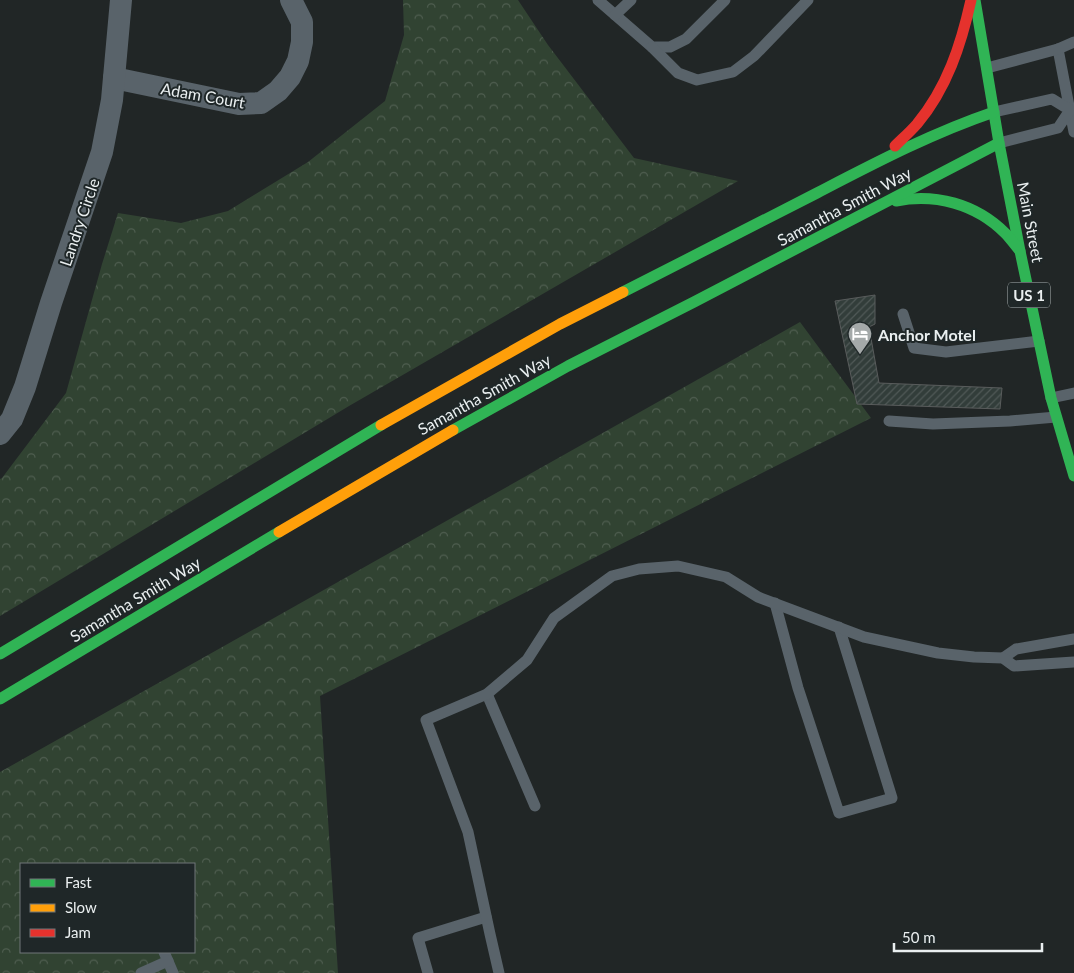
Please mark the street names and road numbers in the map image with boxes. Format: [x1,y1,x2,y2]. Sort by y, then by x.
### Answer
street label: Adam Court [160,78,247,112]
street label: Samantha Smith Way [774,162,915,249]
street label: Landry Circle [55,176,103,268]
street label: Main Street [1014,180,1048,264]
road number: US 1 [1008,282,1050,308]
street label: Samantha Smith Way [414,349,554,438]
street label: Samantha Smith Way [66,552,204,645]

